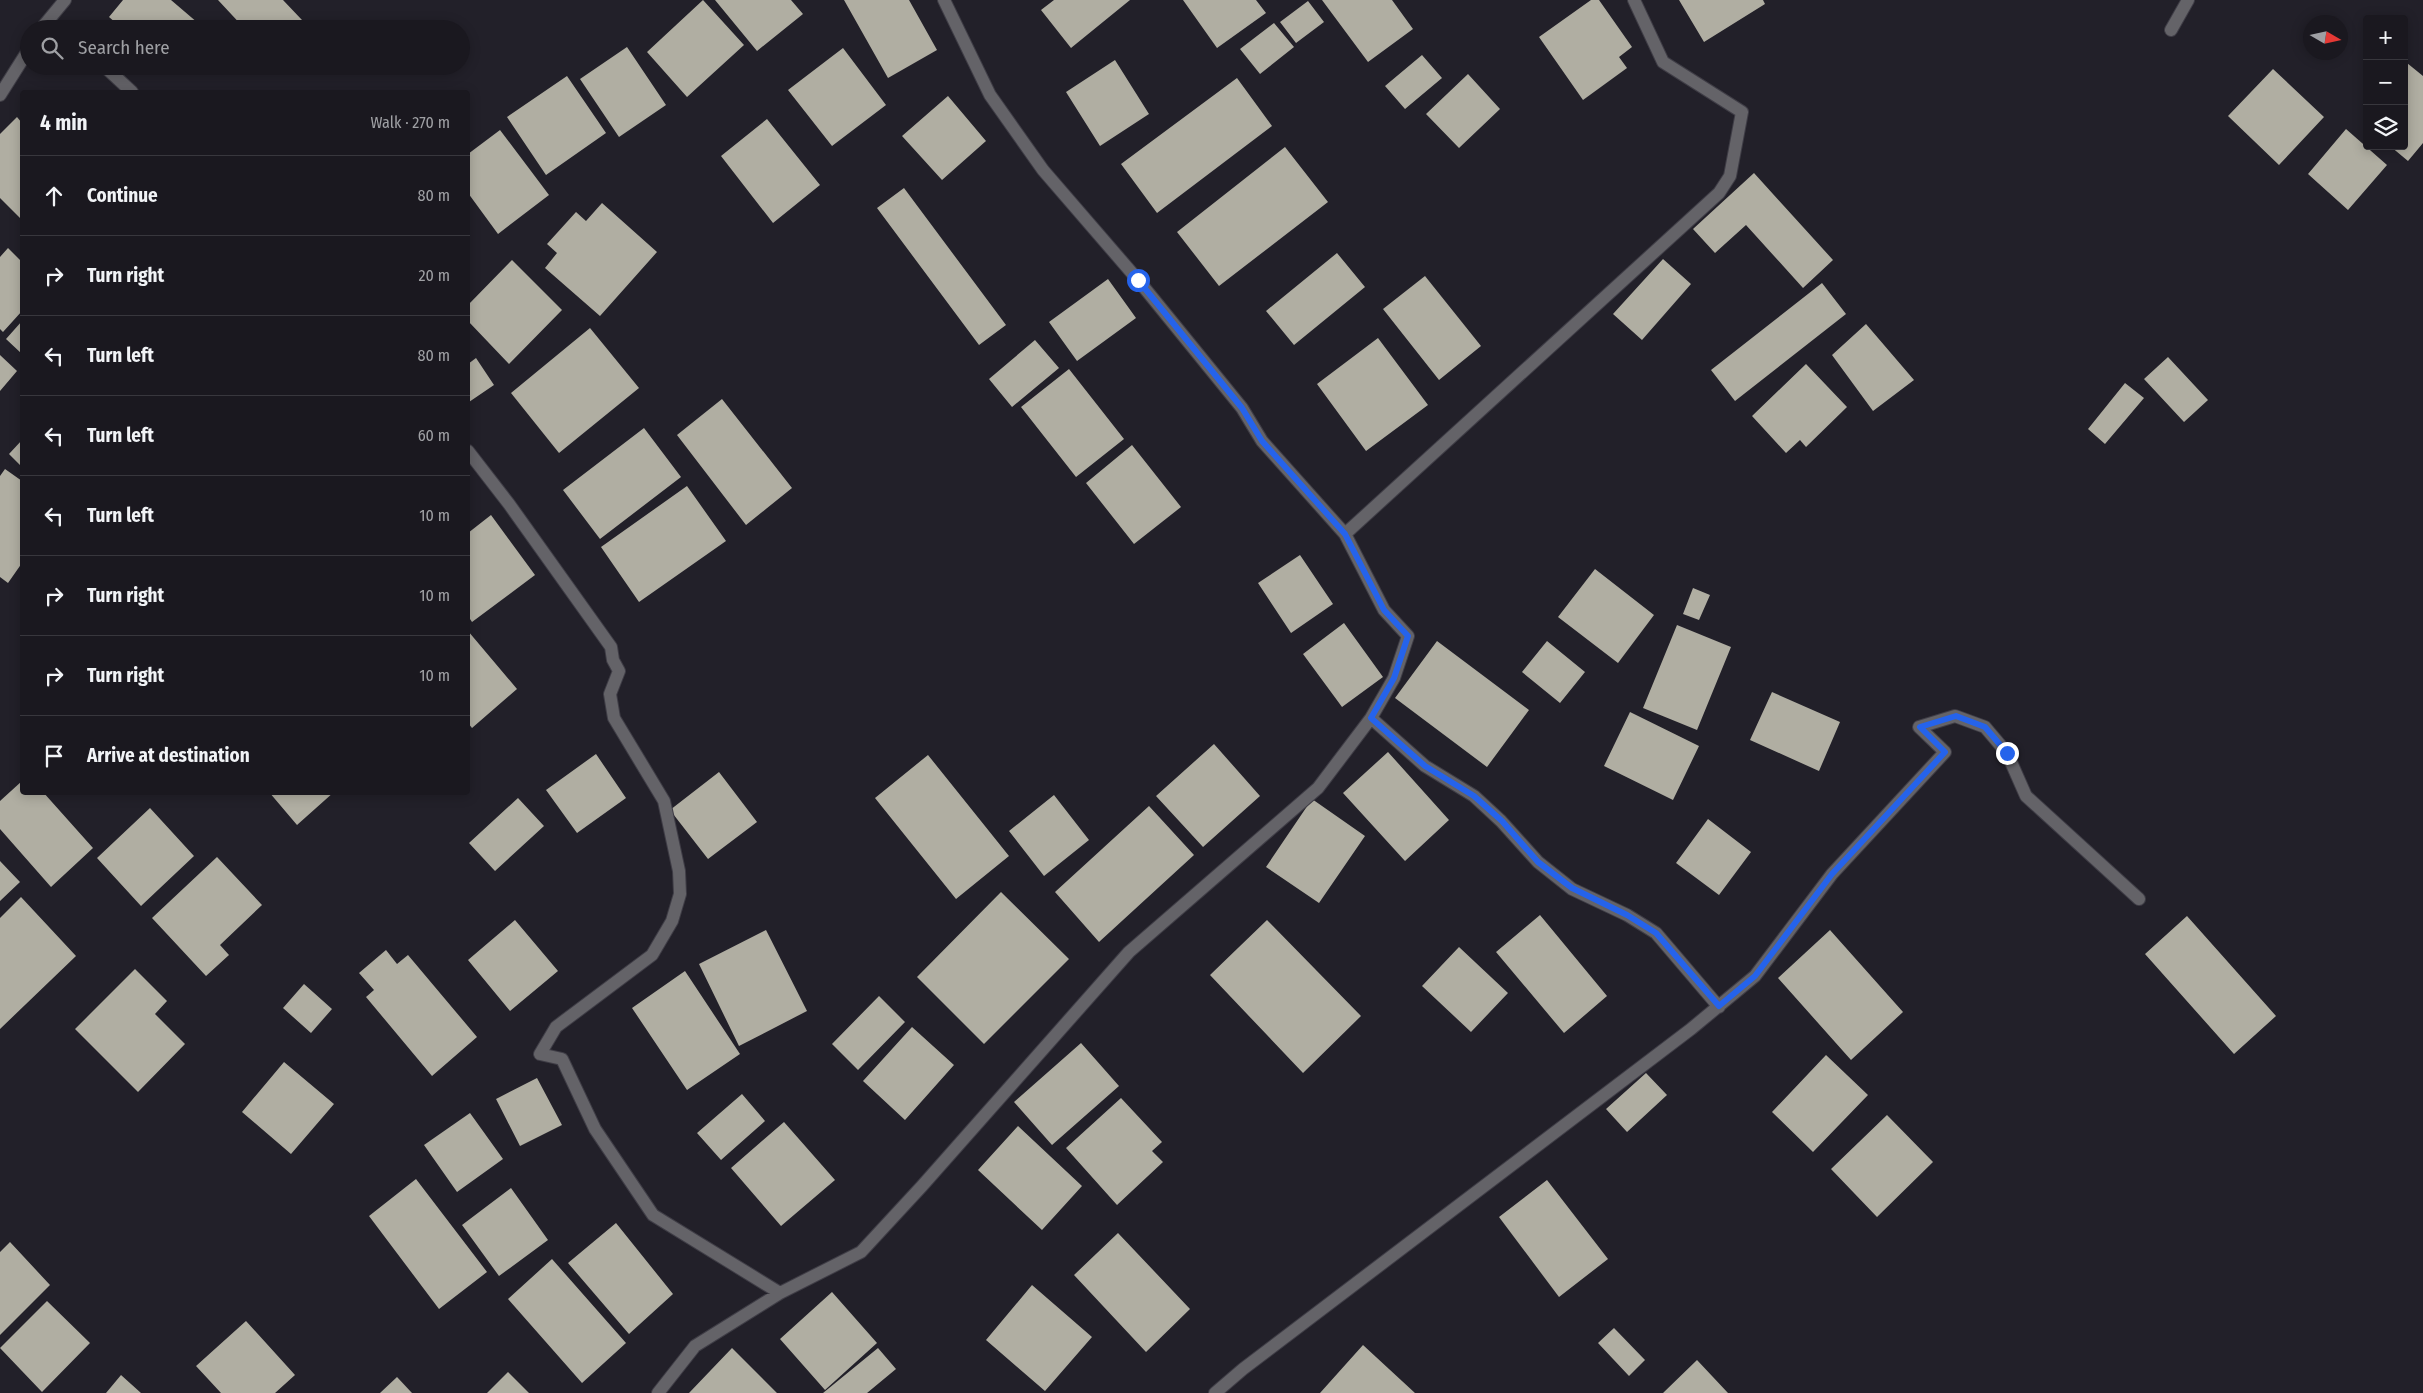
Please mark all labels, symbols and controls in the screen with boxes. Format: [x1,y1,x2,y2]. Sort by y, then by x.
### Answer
north arrow [2303,15,2348,60]
map controls [2363,15,2408,150]
button: + [2363,15,2408,60]
search box [20,20,470,75]
icon: search [38,34,66,62]
text: Search here [78,36,170,59]
button: − [2363,60,2408,105]
button: layers [2363,105,2408,150]
text: 4 min [40,110,88,136]
text: Walk · 270 m [371,113,450,132]
icon: ahead [40,182,68,210]
text: Continue [87,184,158,207]
text: 80 m [418,186,450,205]
icon: right [40,262,68,290]
text: Turn right [87,264,164,287]
text: 20 m [419,266,450,285]
route start [1127,269,1150,292]
icon: left [40,342,68,370]
text: Turn left [87,344,154,367]
text: 80 m [418,346,450,365]
icon: left [40,422,68,450]
text: Turn left [87,424,154,447]
text: 60 m [418,426,450,445]
icon: left [40,502,68,530]
text: Turn left [87,504,154,527]
text: 10 m [419,506,450,525]
icon: right [40,582,68,610]
text: Turn right [87,584,164,607]
text: 10 m [419,586,450,605]
icon: right [40,662,68,690]
text: Turn right [87,664,164,687]
text: 10 m [419,666,450,685]
icon: arrive [40,742,68,770]
route end [1996,742,2019,765]
text: Arrive at destination [87,744,250,767]

